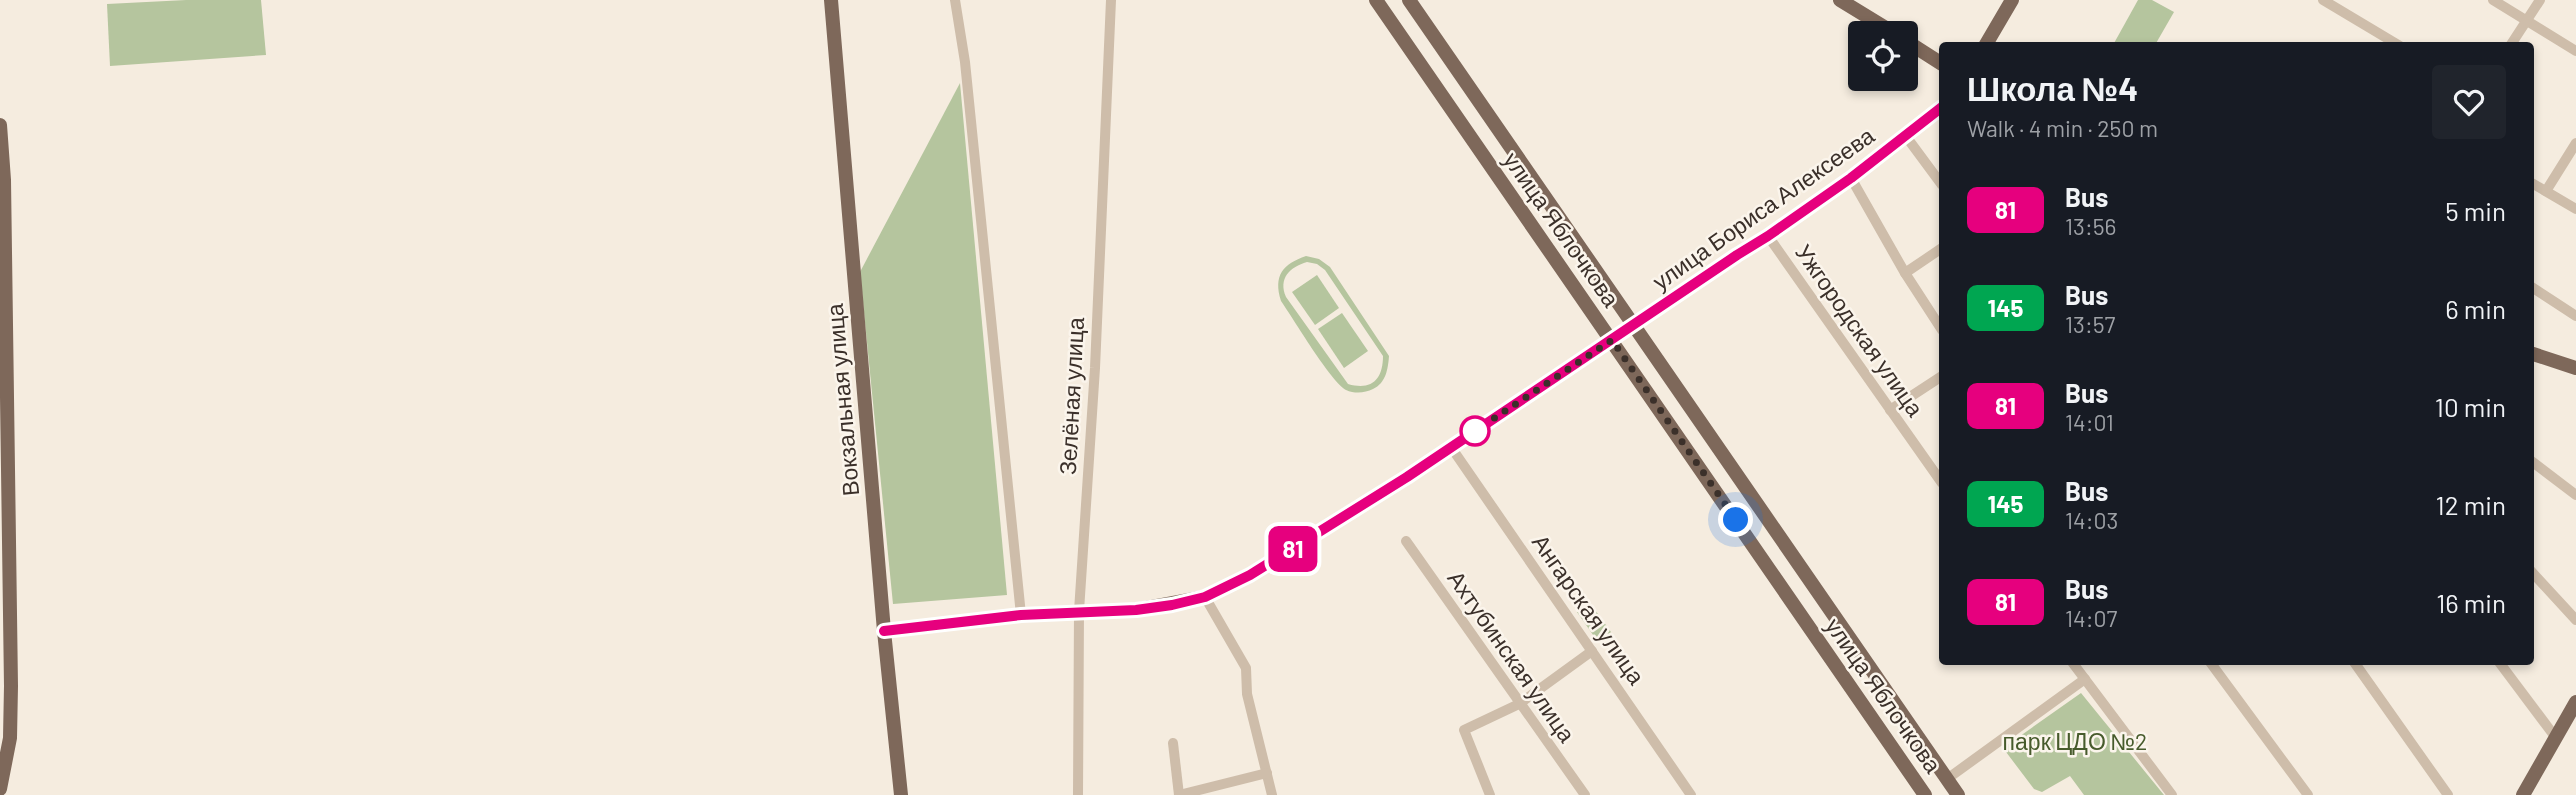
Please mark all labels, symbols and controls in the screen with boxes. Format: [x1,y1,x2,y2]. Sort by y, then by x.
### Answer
map controls [1848,21,1918,91]
button: locate [1848,21,1918,91]
button: heart [2432,65,2506,139]
text: Школа №4 [1967,68,2138,108]
text: Walk · 4 min · 250 m [1967,114,2158,142]
street label: улица Бориса Алексеева [1647,121,1879,295]
street label: улица Яблочкова [1498,146,1626,312]
text: Bus [2065,181,2108,212]
text: 81 [1995,195,2016,224]
text: 5 min [2445,195,2506,226]
text: 13:56 [2065,212,2116,240]
street label: Ужгородская улица [1790,239,1930,422]
text: Bus [2065,279,2108,310]
text: 145 [1988,293,2023,322]
text: 6 min [2445,293,2506,324]
street label: Вокзальная улица [820,302,864,497]
text: 13:57 [2065,310,2115,338]
street label: Зелёная улица [1053,316,1089,476]
text: Bus [2065,377,2108,408]
text: 81 [1995,391,2016,420]
text: 10 min [2435,391,2506,422]
text: 14:01 [2065,408,2114,436]
unlabelled marker [1460,416,1490,446]
text: Bus [2065,475,2108,506]
text: 145 [1988,489,2023,518]
text: 12 min [2436,489,2506,520]
your location [1718,502,1753,537]
text: 14:03 [2065,506,2118,534]
line badge: 81 [1262,526,1324,572]
street label: Ангарская улица [1527,529,1651,690]
text: 81 [1282,534,1304,563]
street label: Ахтубинская улица [1442,565,1582,747]
text: Bus [2065,573,2108,604]
text: 81 [1995,587,2016,616]
text: 16 min [2436,587,2506,618]
text: 14:07 [2065,604,2117,632]
street label: улица Яблочкова [1820,612,1948,778]
park label: парк ЦДО №2 [2003,727,2147,755]

